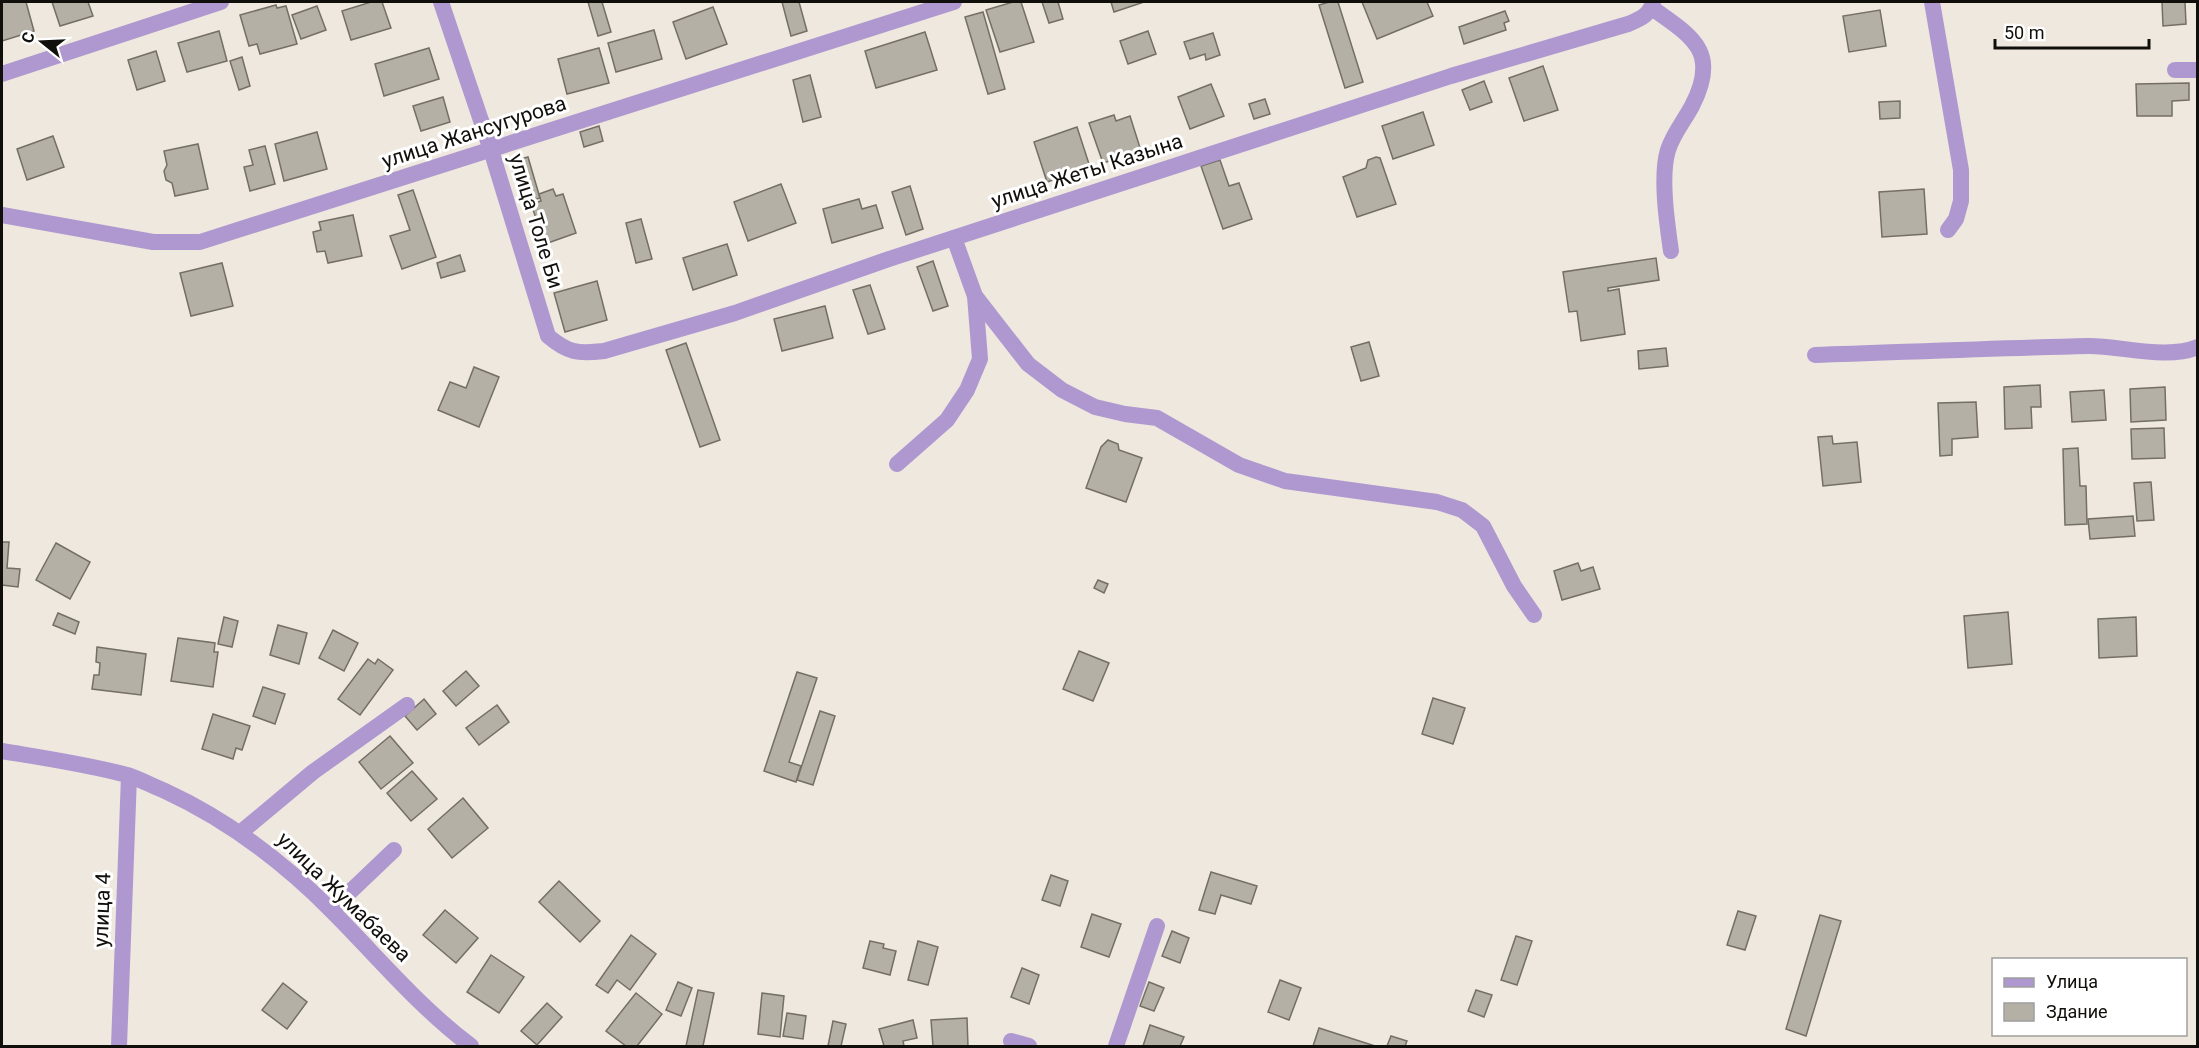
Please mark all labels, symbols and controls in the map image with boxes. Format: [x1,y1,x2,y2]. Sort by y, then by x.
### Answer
north arrow [12,12,72,72]
scale bar [1995,12,2150,50]
text: 50 m [2004,22,2044,43]
text: С [18,30,39,45]
street label: улица Жансугурова [379,91,569,173]
street label: улица Жеты Казына [988,129,1186,213]
street label: улица Толе Би [504,151,568,291]
street label: улица Жумабаева [272,827,416,967]
street label: улица 4 [89,872,115,948]
legend [1992,958,2187,1036]
text: Улица [2046,971,2098,992]
text: Здание [2046,1001,2108,1022]

